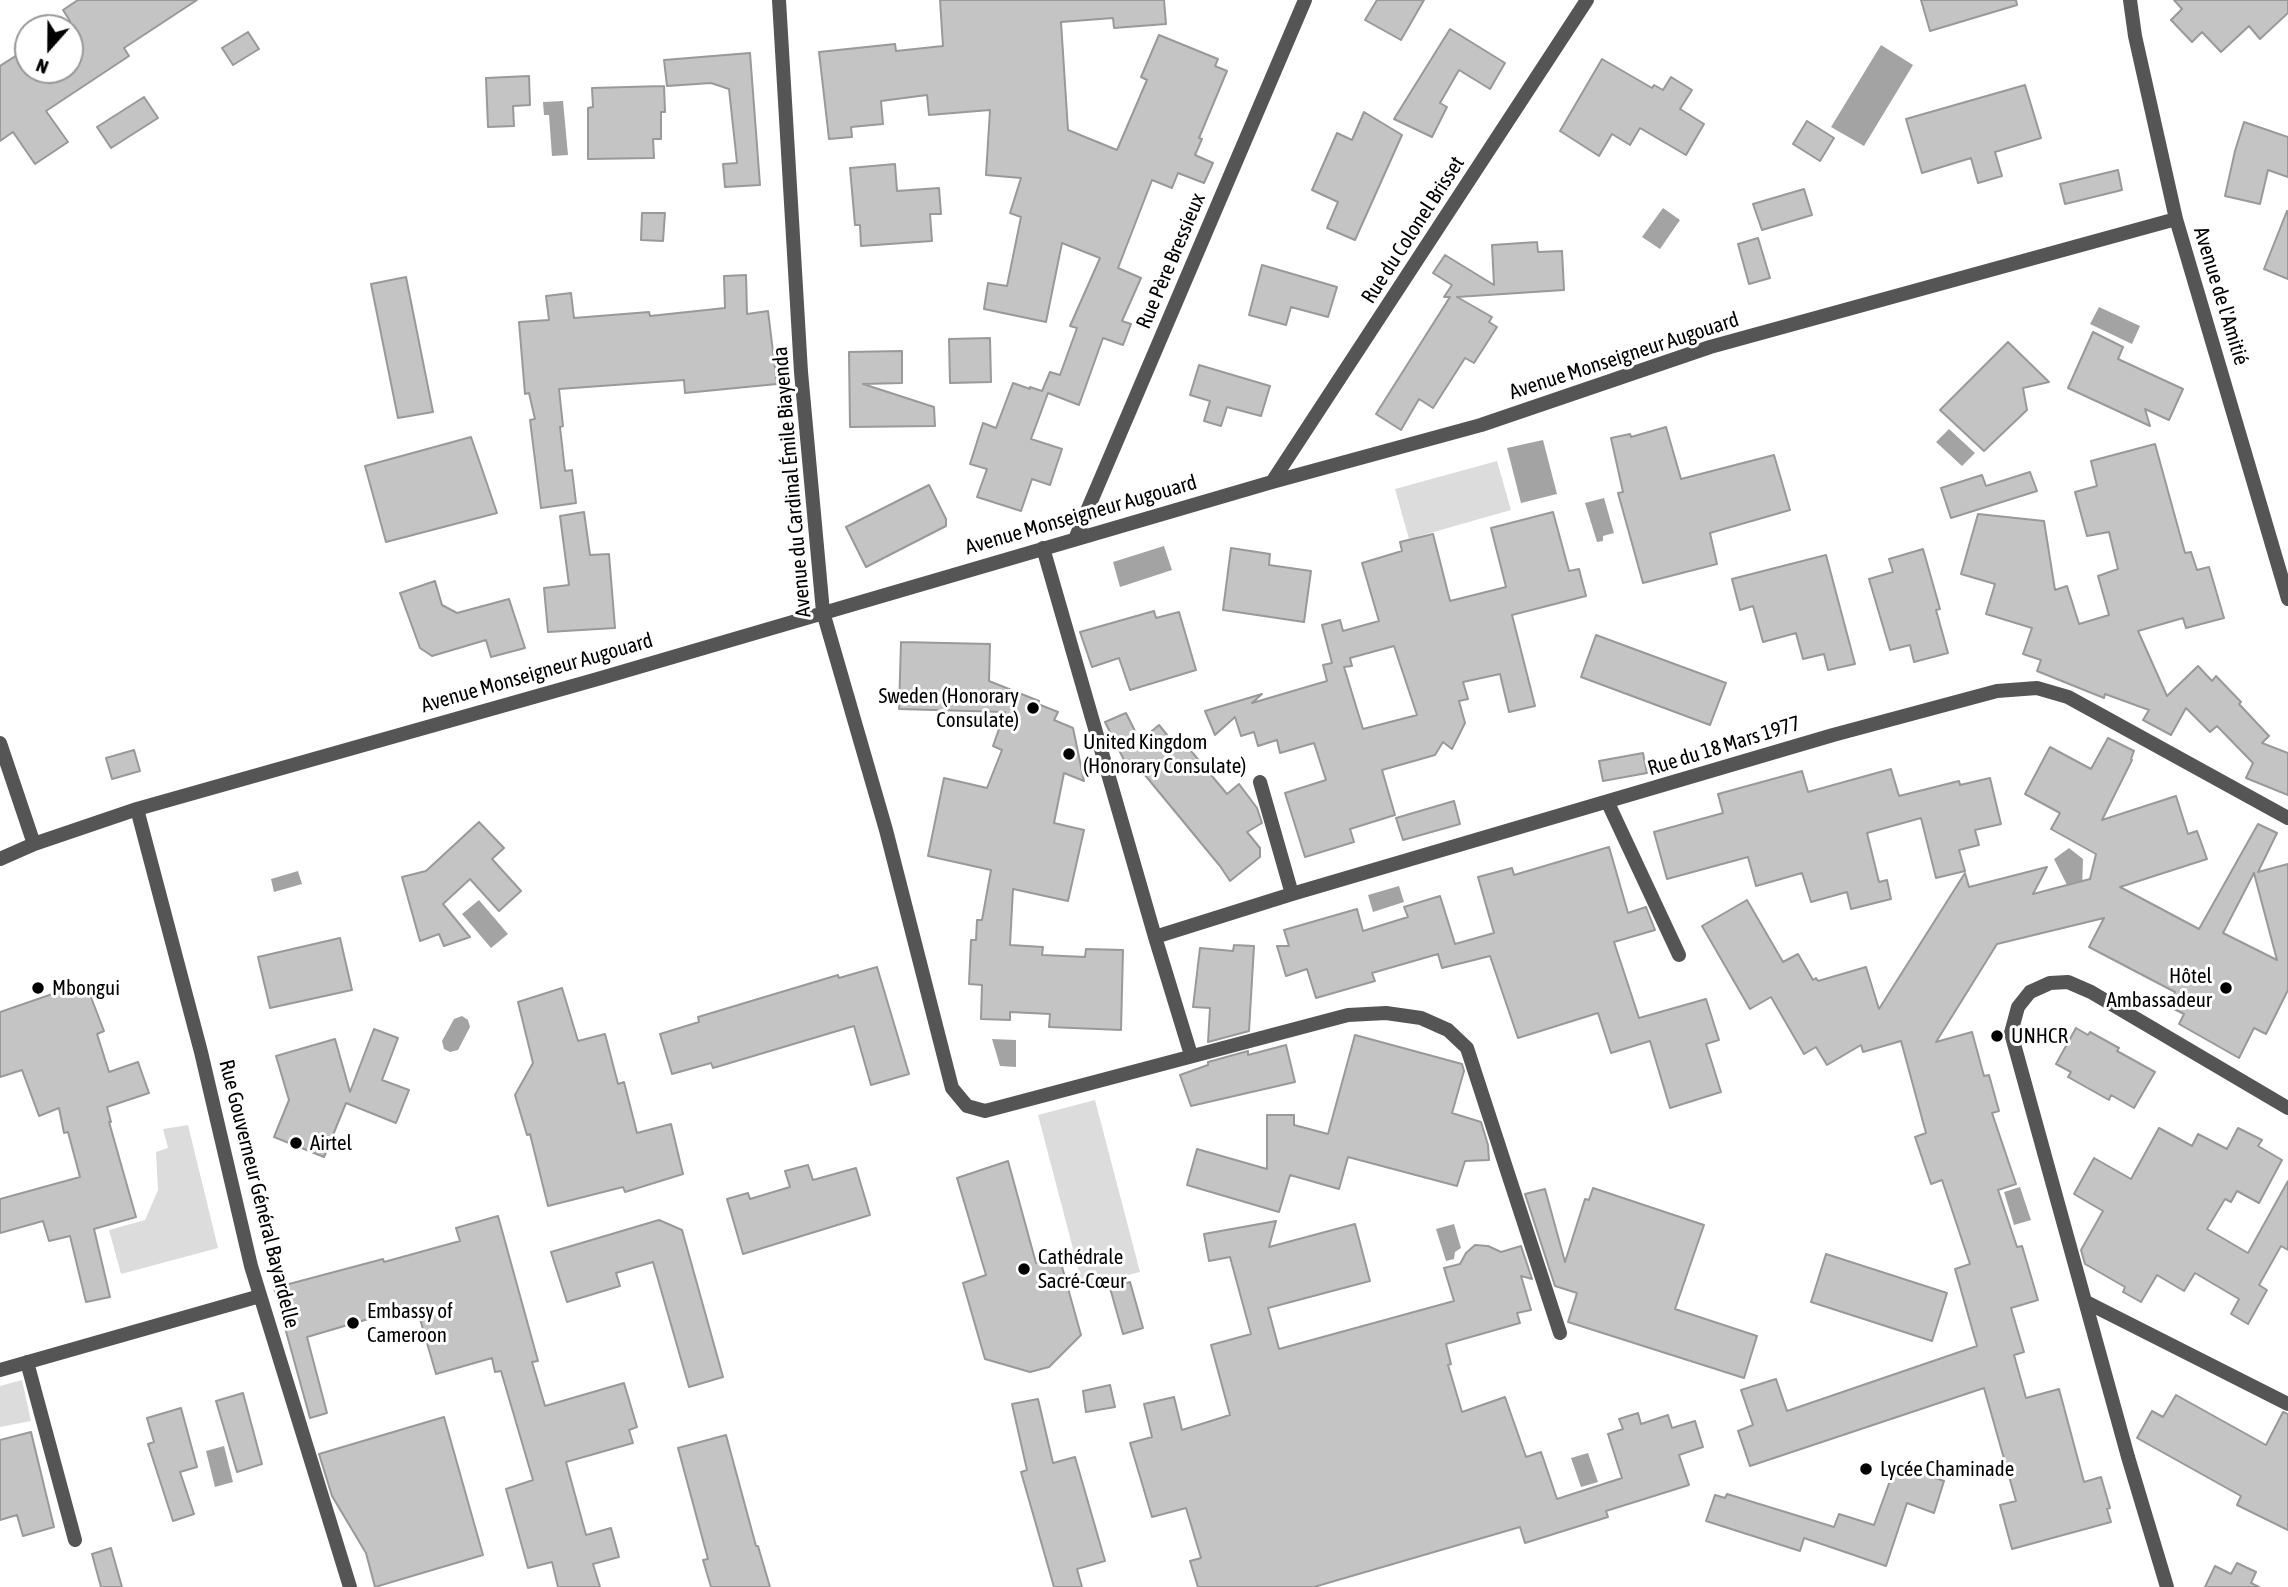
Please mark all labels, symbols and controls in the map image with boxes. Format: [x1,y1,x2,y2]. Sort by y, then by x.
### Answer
north arrow [14,14,84,84]
text: N [33,54,51,79]
street label: Rue du Colonel Brisset [1356,152,1470,308]
street label: Rue Père Bressieux [1131,189,1211,333]
street label: Avenue de l'Amitié [2188,224,2254,368]
street label: Avenue Monseigneur Augouard [1506,307,1742,405]
street label: Avenue du Cardinal Émile Biayenda [768,346,816,618]
street label: Avenue Monseigneur Augouard [962,470,1200,560]
street label: Avenue Monseigneur Augouard [418,628,656,718]
place label: Sweden (Honorary Consulate) [879,683,1019,733]
marker: Sweden (Honorary Consulate) [1025,700,1041,716]
street label: Rue du 18 Mars 1977 [1645,711,1803,781]
place label: United Kingdom (Honorary Consulate) [1083,729,1246,779]
marker: United Kingdom (Honorary Consulate) [1061,746,1077,762]
place label: Hôtel Ambassadeur [2106,963,2212,1013]
place label: Mbongui [52,975,120,1001]
marker: Mbongui [30,980,46,996]
marker: Hôtel Ambassadeur [2218,980,2234,996]
place label: UNHCR [2011,1023,2068,1049]
marker: UNHCR [1989,1028,2005,1044]
street label: Rue Gouverneur Général Bayardelle [213,1057,305,1331]
place label: Airtel [310,1130,352,1156]
marker: Airtel [288,1135,304,1151]
place label: Cathédrale Sacré-Cœur [1038,1244,1126,1294]
marker: Cathédrale Sacré-Cœur [1016,1261,1032,1277]
place label: Embassy of Cameroon [367,1298,453,1348]
marker: Embassy of Cameroon [345,1315,361,1331]
place label: Lycée Chaminade [1880,1456,2014,1482]
marker: Lycée Chaminade [1858,1461,1874,1477]

